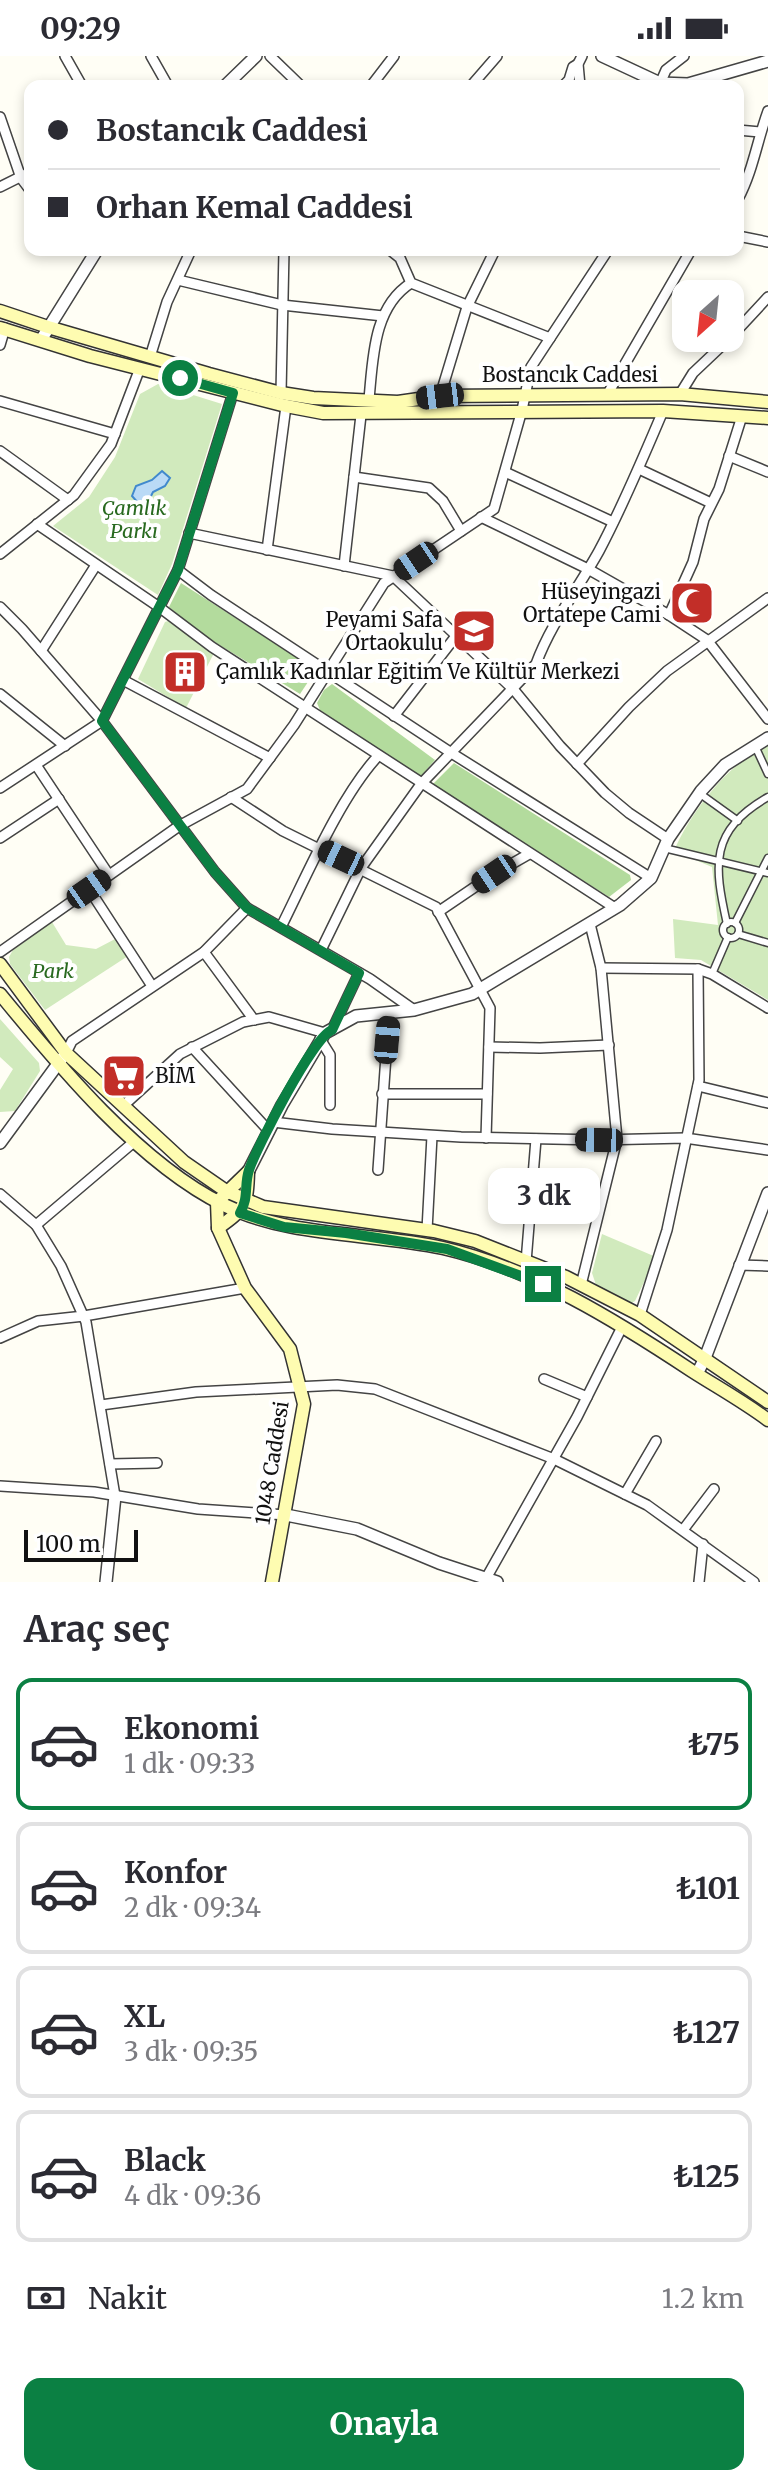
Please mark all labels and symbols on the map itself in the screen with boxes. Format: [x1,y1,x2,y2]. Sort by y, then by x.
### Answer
north arrow [672,280,744,352]
route start [162,360,198,396]
street label: Bostancık Caddesi [482,362,658,387]
car [415,381,465,411]
park label: Çamlık Parkı [102,495,166,543]
car [389,538,443,584]
place label: Hüseyingazi Ortatepe Cami [523,579,661,627]
mosque icon: Hüseyingazi Ortatepe Cami [668,579,716,627]
place label: Peyami Safa Ortaokulu [325,607,443,655]
school or university icon: Peyami Safa Ortaokulu [450,607,498,655]
building icon: Çamlık Kadınlar Eğitim Ve Kültür Merkezi [161,648,209,696]
place label: Çamlık Kadınlar Eğitim Ve Kültür Merkezi [216,659,620,684]
car [314,837,368,879]
car [467,851,521,897]
car [62,865,116,913]
park label: Park [32,958,74,983]
car [373,1015,401,1065]
supermarket icon: BİM [100,1052,148,1100]
place label: BİM [155,1063,196,1088]
car [575,1128,623,1152]
callout: 3 dk [487,1168,599,1224]
route end [525,1266,561,1302]
street label: 1048 Caddesi [249,1399,294,1527]
scale bar [24,1526,138,1562]

